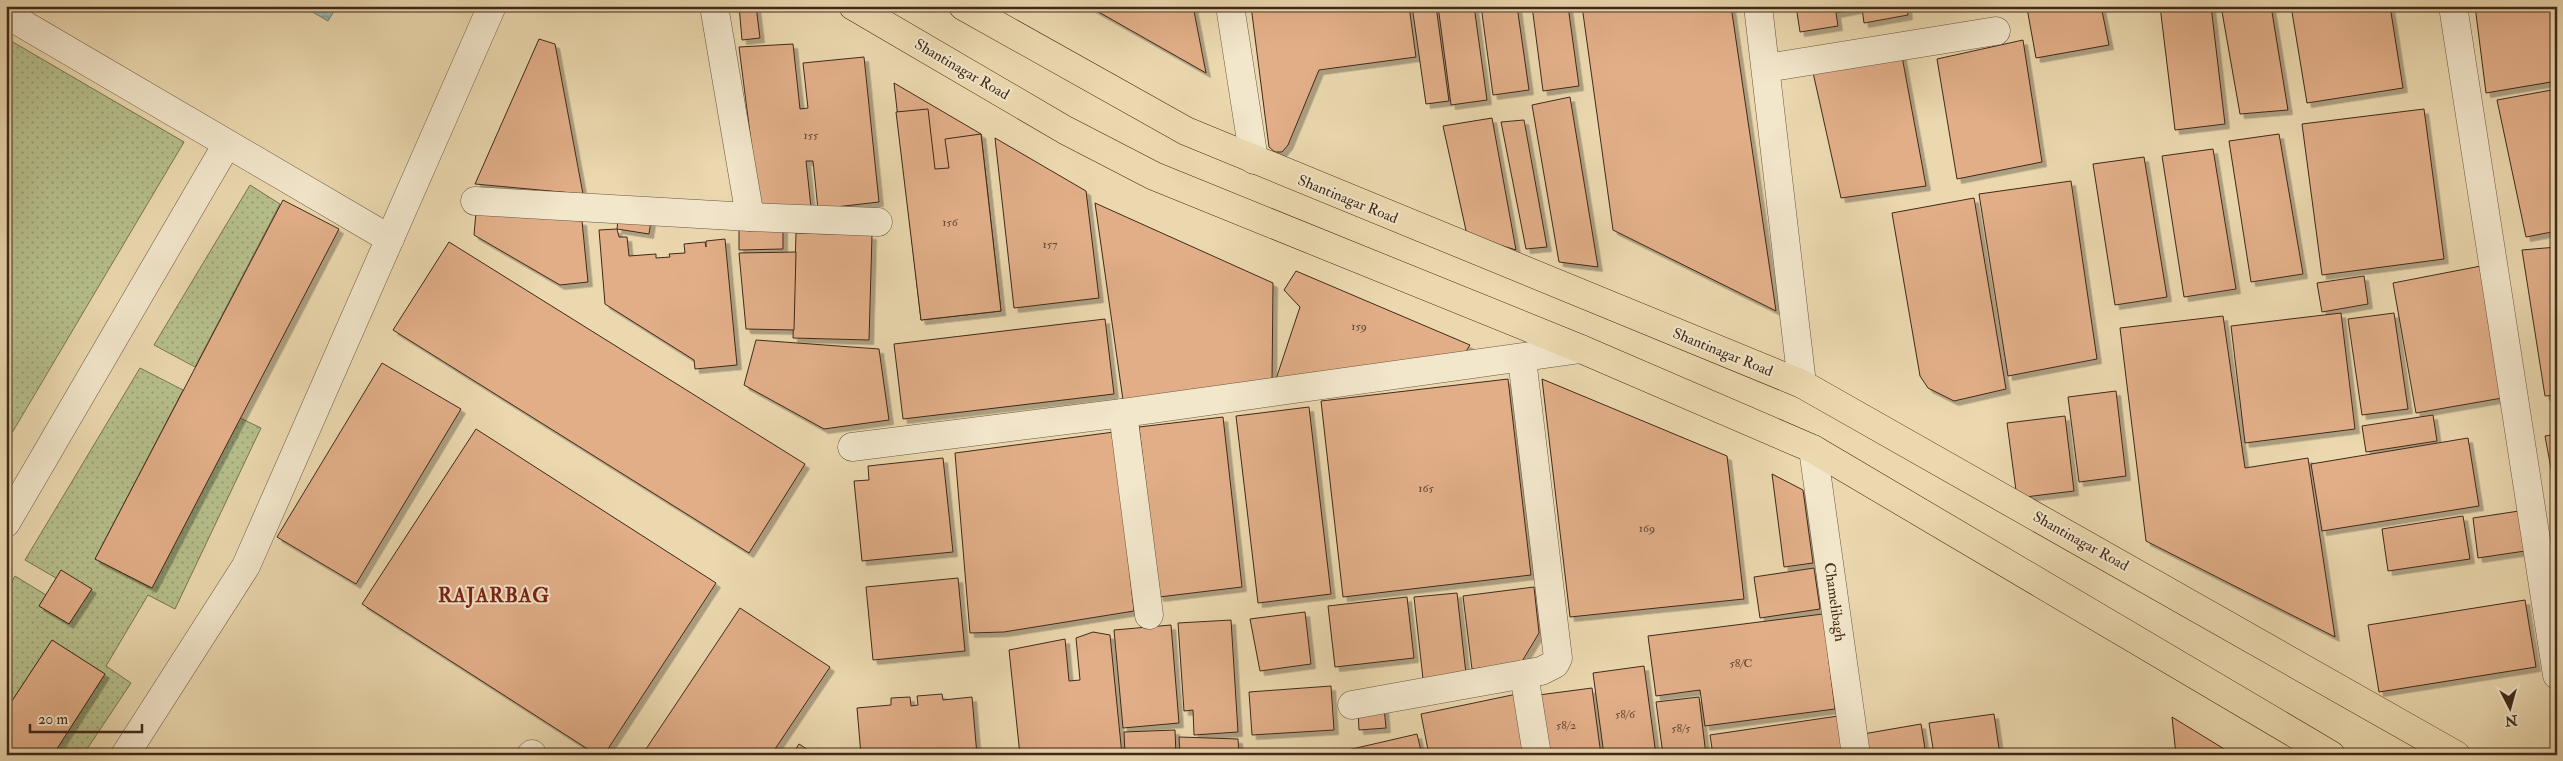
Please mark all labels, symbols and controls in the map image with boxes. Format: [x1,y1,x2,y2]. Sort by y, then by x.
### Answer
street label: Shantinagar Road [911,35,1013,105]
house number: 155 [804,128,819,143]
street label: Shantinagar Road [1295,171,1401,228]
house number: 156 [942,215,959,230]
house number: 157 [1042,237,1058,252]
house number: 159 [1351,319,1367,334]
street label: Shantinagar Road [1670,324,1776,381]
house number: 165 [1418,481,1434,496]
street label: Shantinagar Road [2030,507,2132,576]
house number: 169 [1639,521,1655,536]
street label: Chamelibagh [1820,561,1849,643]
district label: RAJARBAG [438,583,550,608]
house number: 58/C [1730,656,1753,671]
north arrow [2486,684,2536,734]
scale bar [30,701,142,733]
house number: 58/6 [1615,707,1636,722]
text: 20 m [38,710,68,729]
text: N [2504,711,2519,730]
house number: 58/2 [1556,718,1576,733]
house number: 58/5 [1671,721,1691,736]

